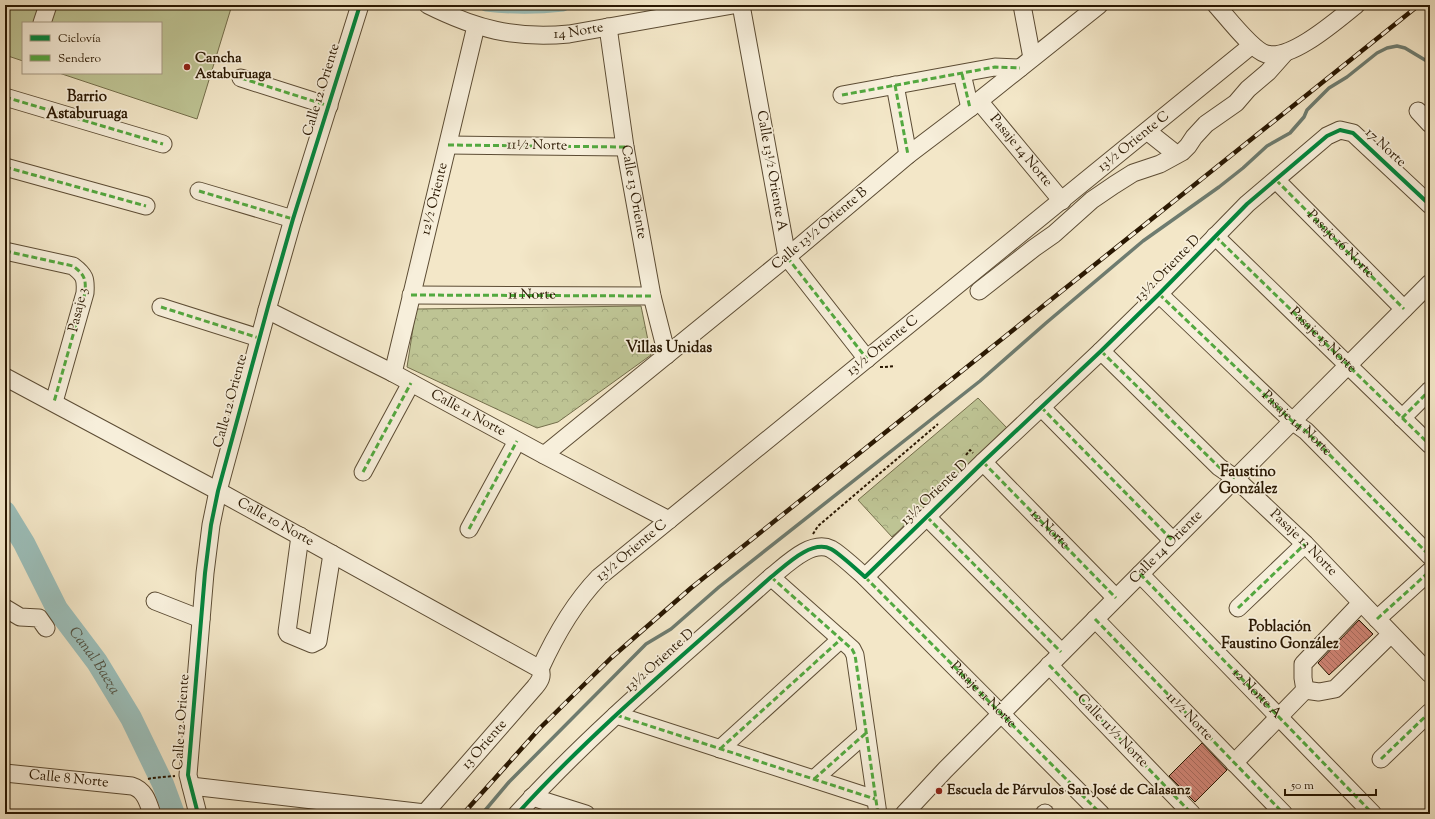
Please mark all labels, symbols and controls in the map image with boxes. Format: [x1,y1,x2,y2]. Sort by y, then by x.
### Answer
street label: 14 Norte [553,18,605,45]
legend [22,22,162,74]
text: Ciclovía [58,30,101,48]
street label: Calle 12 Oriente [298,41,346,139]
place label: Cancha Astaburuaga [195,49,272,85]
text: Sendero [58,50,101,68]
marker: Cancha Astaburuaga [182,62,192,72]
district label: Barrio Astaburuaga [46,87,128,125]
street label: 13½ Oriente C [1094,107,1174,177]
street label: Calle 13½ Oriente A [751,109,792,234]
street label: Pasaje 14 Norte [984,110,1057,192]
street label: 17 Norte [1360,124,1410,172]
street label: 11½ Norte [507,135,567,157]
street label: Calle 13 Oriente [615,143,652,241]
street label: 12½ Oriente [416,161,454,237]
street label: Calle 13½ Oriente B [768,183,872,275]
street label: Pasaje 16 Norte [1302,206,1379,283]
street label: 13½ Oriente D [1130,231,1206,307]
street label: Pasaje 3 [64,285,94,334]
street label: 11 Norte [508,285,556,306]
street label: Pasaje 15 Norte [1284,303,1361,378]
street label: 13½ Oriente C [843,311,923,381]
district label: Villas Unidas [626,338,712,359]
street label: Calle 12 Oriente [209,352,253,450]
street label: Calle 11 Norte [427,385,509,442]
street label: Pasaje 14 Norte [1256,386,1336,461]
street label: 13½ Oriente D [897,455,973,531]
district label: Faustino González [1219,462,1278,500]
street label: Calle 10 Norte [233,493,317,552]
street label: 12 Norte [1025,505,1074,555]
street label: Pasaje 13 Norte [1265,505,1341,581]
street label: Calle 14 Oriente [1125,506,1208,589]
street label: 13½ Oriente C [592,515,672,587]
district label: Población Faustino González [1221,617,1339,655]
water label: Canal Baeza [64,622,125,699]
street label: 13½ Oriente D [621,624,699,698]
street label: Pasaje 11 Norte [945,657,1021,733]
street label: 12 Norte A [1227,664,1286,724]
street label: Calle 12 Oriente [169,673,195,771]
street label: 11½ Norte [1161,688,1217,746]
street label: Calle 11½ Norte [1072,690,1152,772]
street label: 13 Oriente [458,716,512,774]
street label: Calle 8 Norte [28,765,109,794]
scale bar [1285,771,1376,797]
text: 50 m [1290,777,1314,795]
place label: Escuela de Párvulos San José de Calasanz [947,781,1191,801]
marker: Escuela de Párvulos San José de Calasanz [934,786,944,796]

